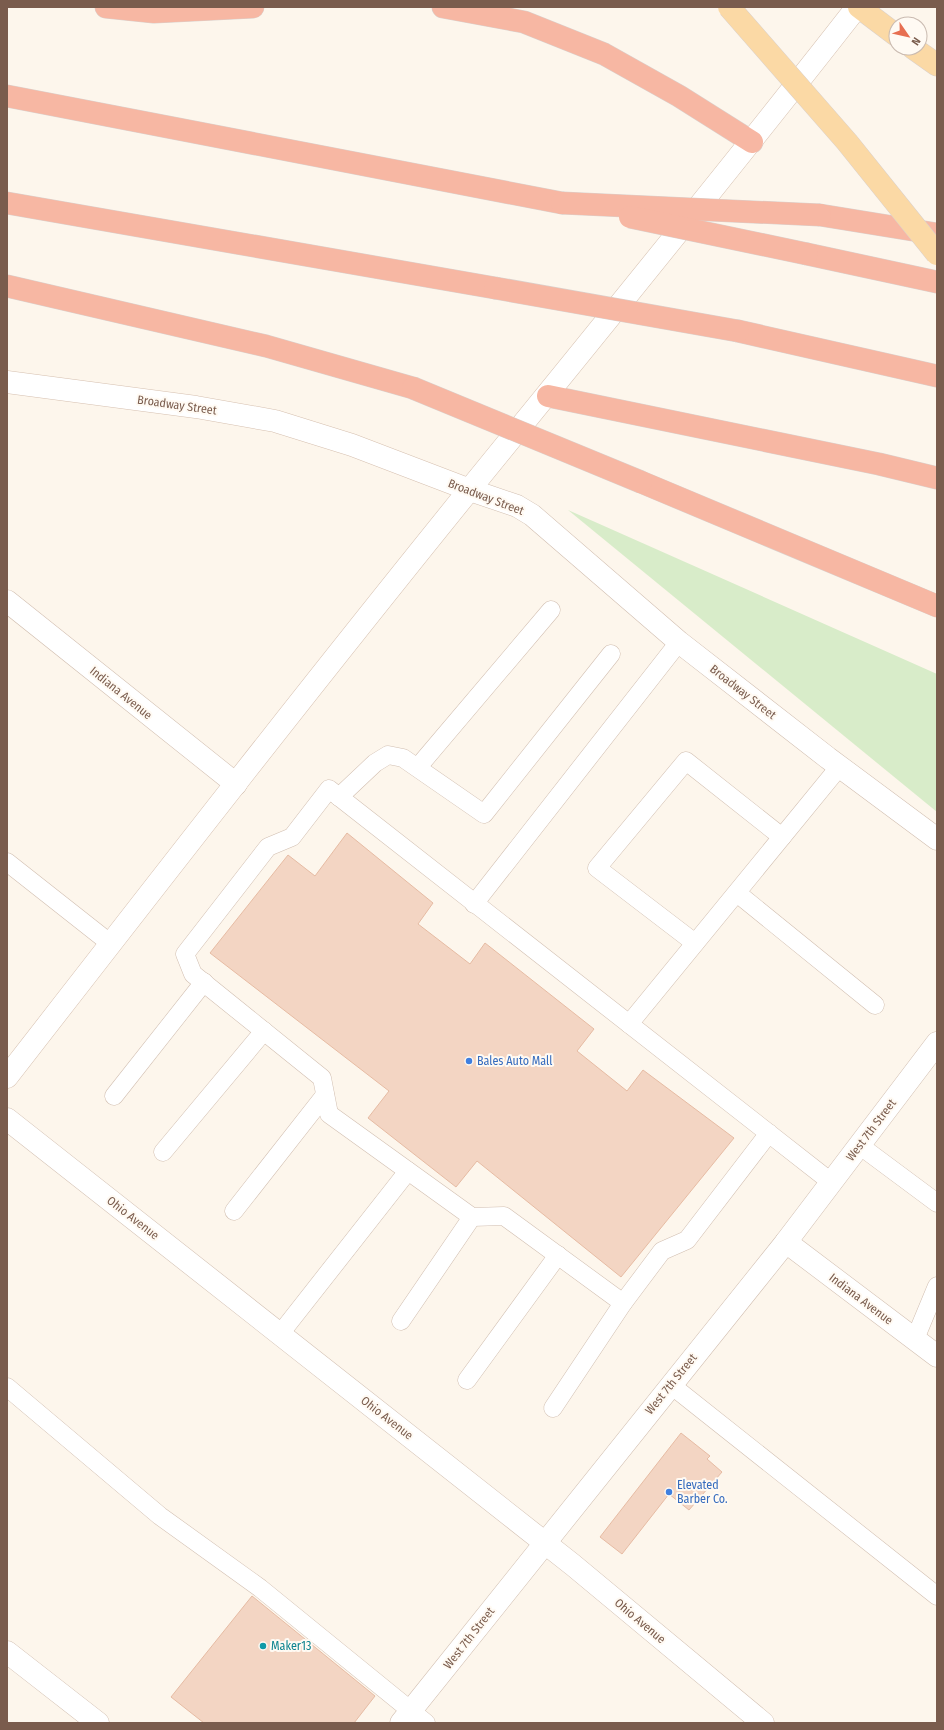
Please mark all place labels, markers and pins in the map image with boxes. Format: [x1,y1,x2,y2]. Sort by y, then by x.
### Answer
place label: Bales Auto Mall [477,1054,552,1068]
marker: Bales Auto Mall [464,1056,474,1066]
place label: Elevated Barber Co. [677,1478,728,1506]
marker: Elevated Barber Co. [664,1487,674,1497]
place label: Maker13 [271,1639,311,1653]
marker: Maker13 [258,1641,268,1651]

